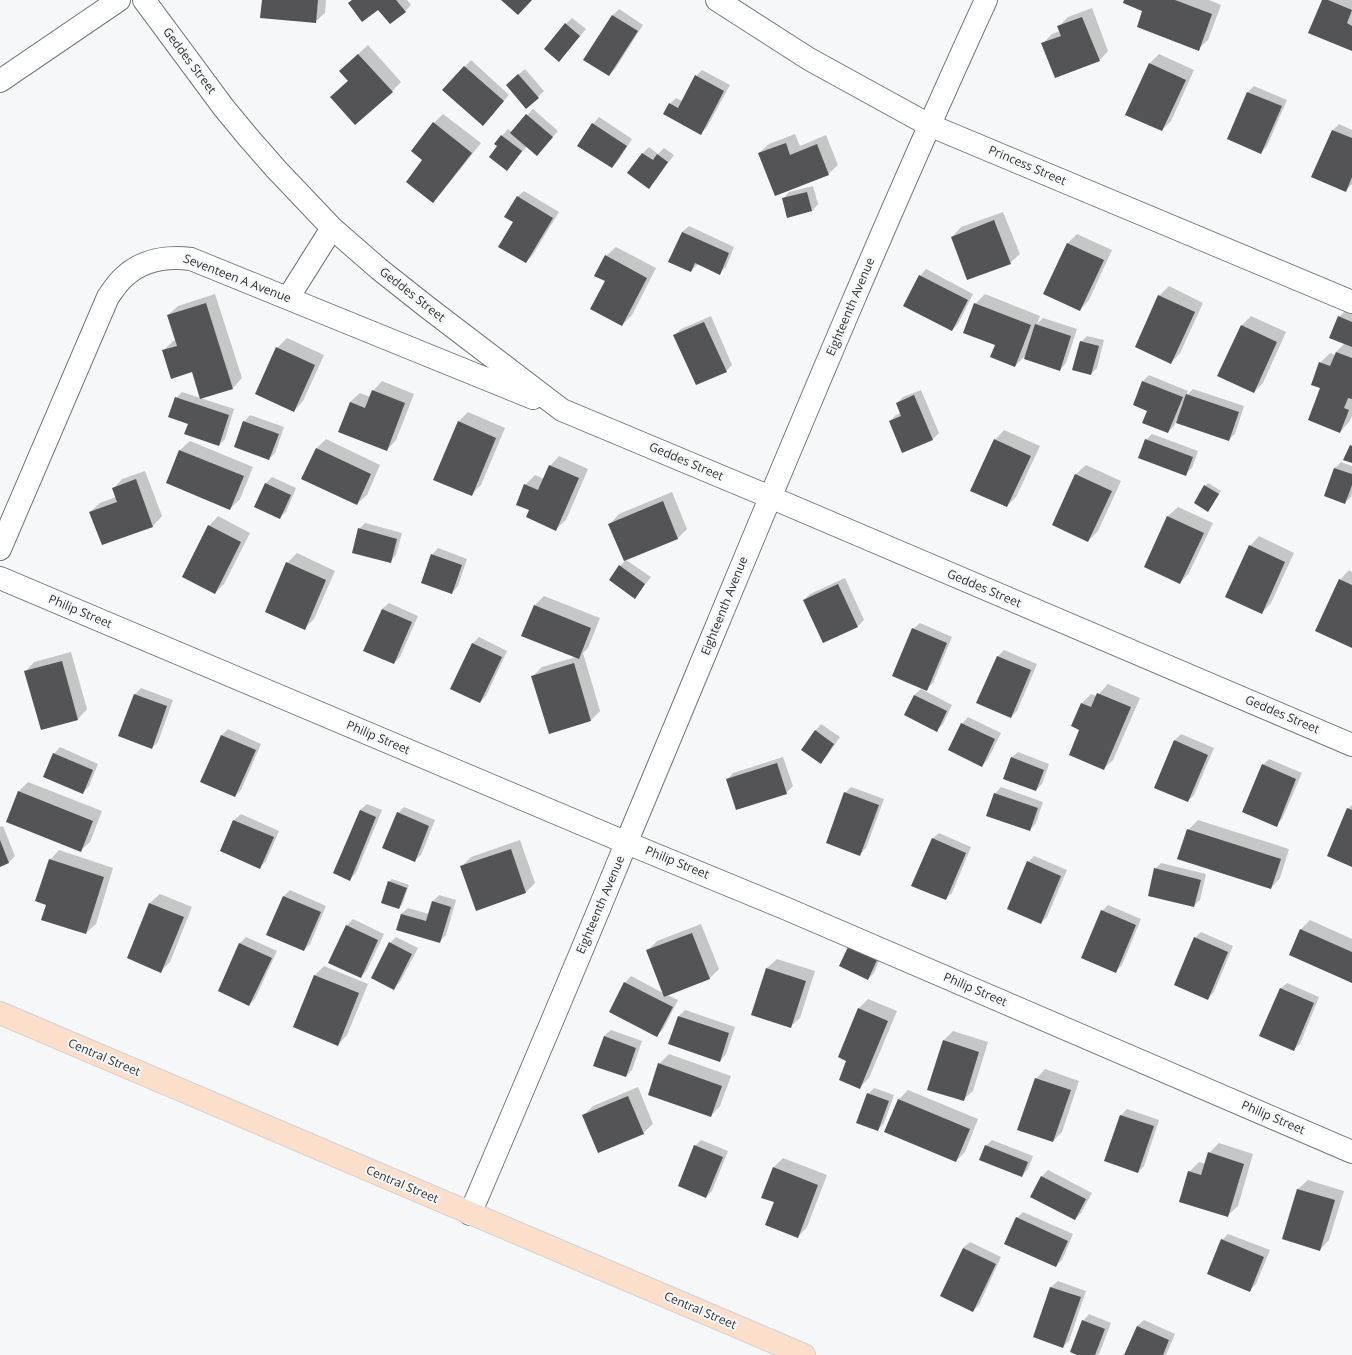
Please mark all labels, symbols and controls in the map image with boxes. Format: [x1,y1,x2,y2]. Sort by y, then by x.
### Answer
street label: Geddes Street [159,25,219,97]
street label: Princess Street [986,143,1068,189]
street label: Seventeen A Avenue [181,252,293,306]
street label: Eighteenth Avenue [824,256,878,358]
street label: Geddes Street [376,265,448,325]
street label: Geddes Street [647,440,725,484]
street label: Eighteenth Avenue [699,555,751,657]
street label: Geddes Street [945,567,1023,611]
street label: Philip Street [46,592,114,632]
street label: Geddes Street [1243,693,1321,737]
street label: Philip Street [344,718,412,758]
street label: Philip Street [643,844,711,882]
street label: Eighteenth Avenue [574,854,628,956]
street label: Philip Street [941,970,1009,1010]
street label: Central Street [66,1036,142,1080]
street label: Philip Street [1239,1098,1307,1138]
street label: Central Street [364,1163,440,1207]
street label: Central Street [662,1289,738,1333]

